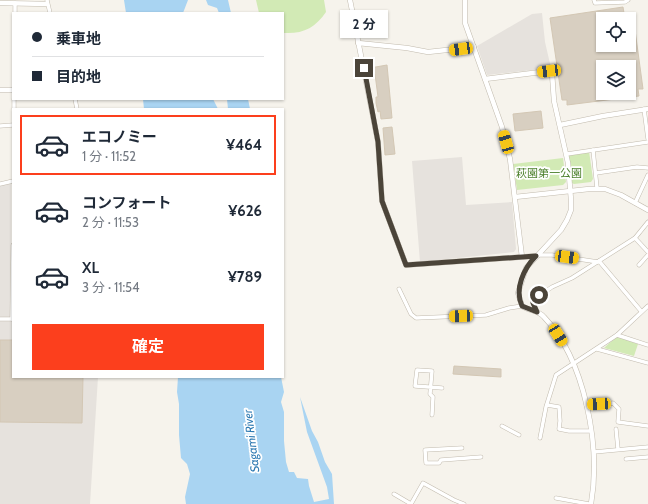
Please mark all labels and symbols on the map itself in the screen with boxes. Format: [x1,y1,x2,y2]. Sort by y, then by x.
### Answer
callout: 2 分 [340,10,388,38]
car [448,41,474,57]
route end [355,59,373,77]
car [536,64,562,78]
car [497,129,515,155]
park label: 萩園第一公園 [516,166,582,180]
car [554,249,580,265]
route start [530,286,548,304]
car [449,310,473,322]
car [547,322,569,348]
car [587,397,611,411]
water label: Sagami River [240,407,262,473]

